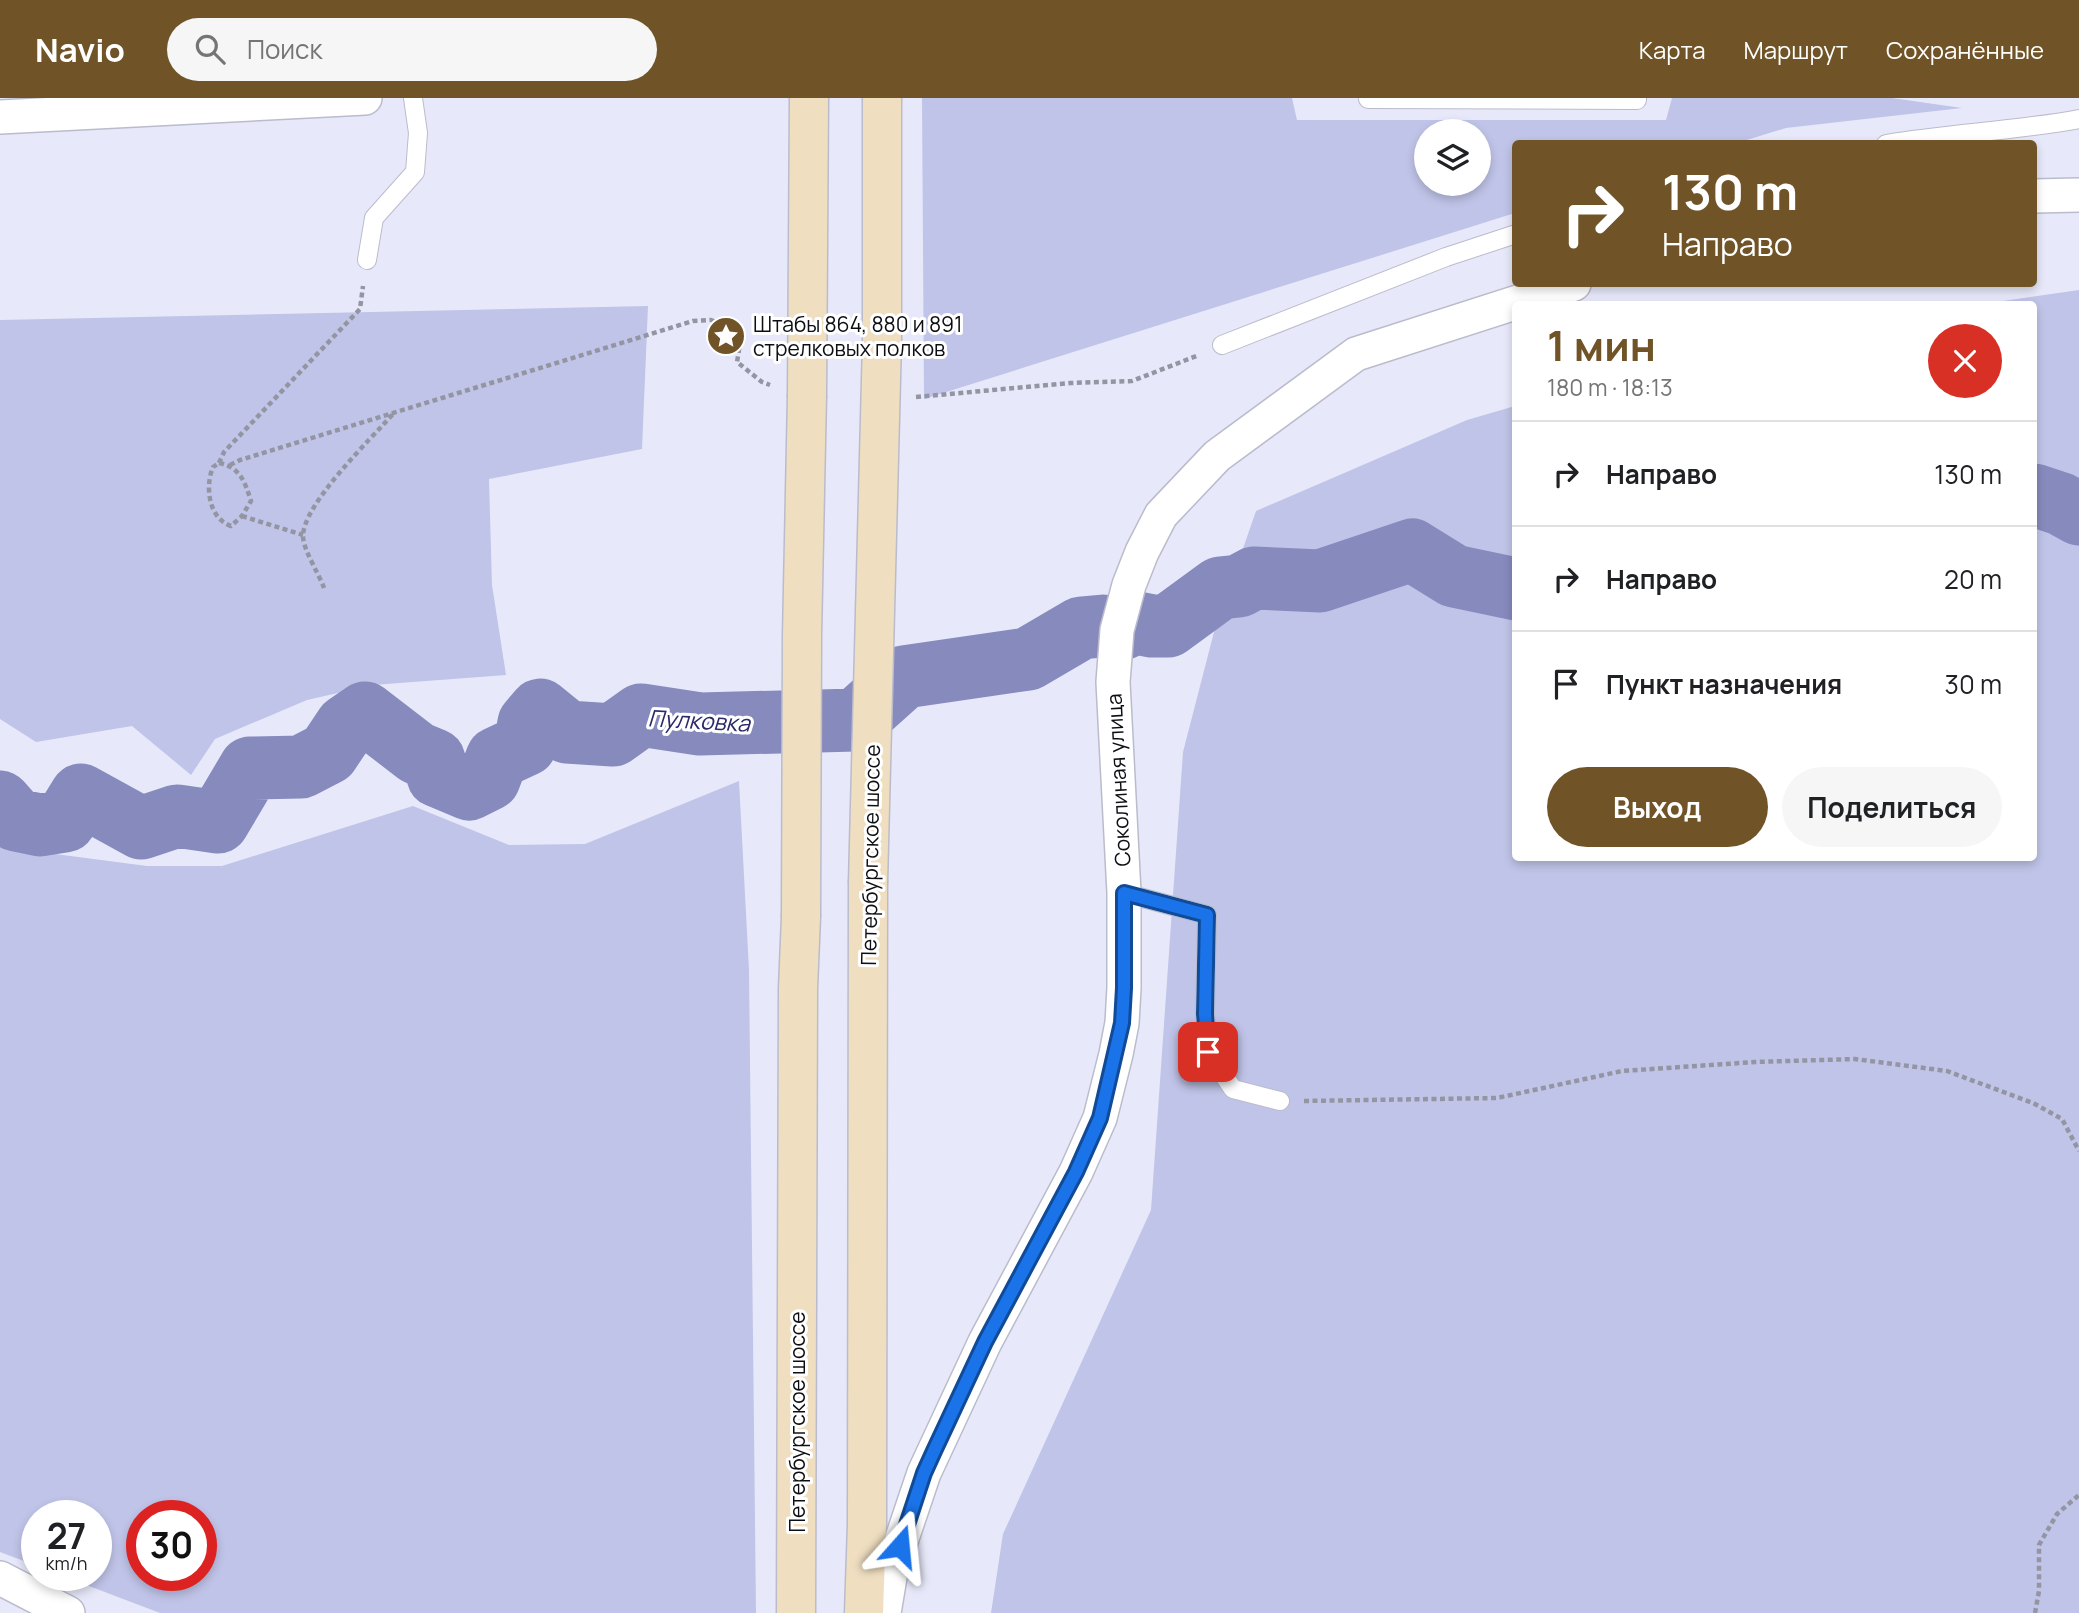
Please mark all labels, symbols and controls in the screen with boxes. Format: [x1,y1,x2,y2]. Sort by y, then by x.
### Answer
search box [167,18,657,81]
text: Navio [35,27,125,72]
icon: search [191,30,229,68]
text: Поиск [247,31,322,67]
text: Карта [1639,33,1706,66]
text: Маршрут [1744,33,1848,66]
text: Сохранённые [1886,33,2044,66]
map controls [1414,119,1491,196]
button: layers [1414,119,1491,196]
text: 130 m [1662,158,1798,225]
icon: right [1547,168,1638,259]
text: Направо [1662,222,1793,266]
place label: Штабы 864, 880 и 891 стрелковых полков [753,310,962,362]
place icon: Штабы 864, 880 и 891 стрелковых полков [705,315,747,357]
text: 1 мин [1547,316,1656,374]
button: close [1928,324,2002,398]
text: 180 m · 18:13 [1547,371,1673,403]
icon: right [1547,455,1585,493]
text: Направо [1606,456,1717,492]
text: 130 m [1934,456,2002,492]
icon: right [1547,560,1585,598]
text: Направо [1606,561,1717,597]
text: 20 m [1944,561,2002,597]
icon: arrive [1547,665,1585,703]
text: Пункт назначения [1606,666,1842,702]
text: 30 m [1945,666,2002,702]
street label: Соколиная улица [1099,693,1137,867]
water label: Пулковка [647,701,752,739]
street label: Петербургское шоссе [854,744,886,966]
button: Выход [1547,767,1768,847]
button: Поделиться [1782,767,2002,847]
pin [1178,1022,1238,1082]
icon: arrive [1189,1033,1227,1071]
street label: Петербургское шоссе [783,1311,811,1533]
speed limit sign: 30 [126,1500,217,1591]
position arrow [863,1509,937,1583]
text: 27 [47,1512,86,1560]
text: km/h [46,1551,87,1575]

